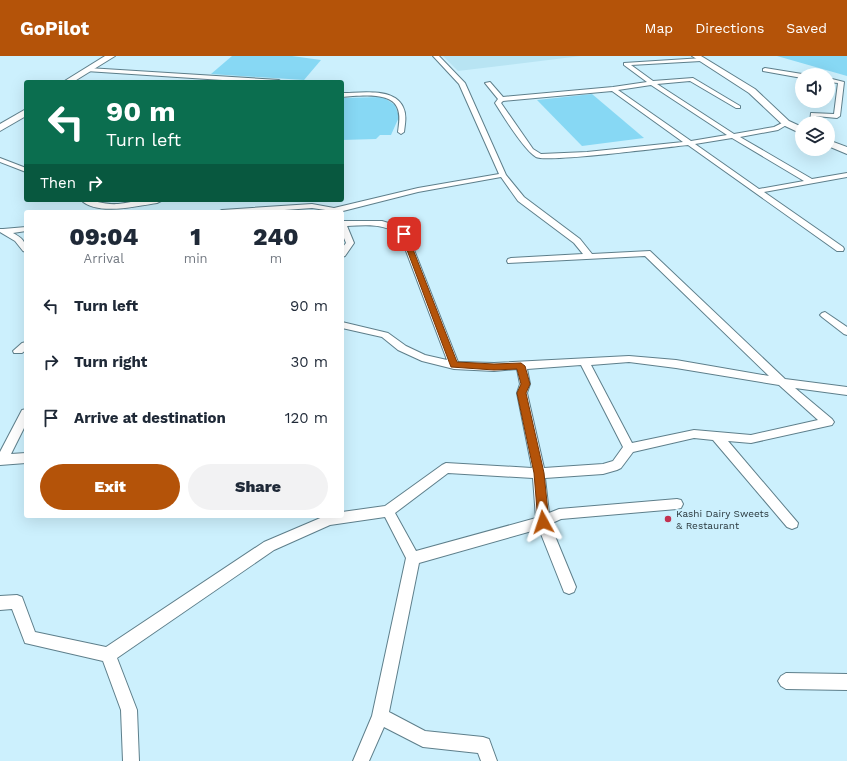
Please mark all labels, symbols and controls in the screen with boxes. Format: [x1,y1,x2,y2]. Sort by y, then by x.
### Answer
text: GoPilot [20,17,89,40]
text: Map [645,20,673,36]
text: Directions [695,20,764,36]
text: Saved [786,20,827,36]
map controls [795,68,835,156]
button: sound [795,68,835,108]
text: 90 m [106,95,176,128]
icon: left [40,96,92,148]
button: layers [795,116,835,156]
text: Turn left [106,129,181,150]
icon: right [84,172,106,194]
text: Then [40,174,76,192]
pin [387,217,421,251]
text: 09:04 [69,223,138,251]
text: 1 [190,223,201,251]
text: 240 [253,223,299,251]
icon: arrive [393,223,415,245]
text: Arrival [84,251,124,266]
text: min [184,251,208,266]
text: m [270,251,282,266]
icon: left [40,295,62,317]
text: Turn left [74,297,138,315]
text: 90 m [290,297,328,315]
icon: right [40,351,62,373]
text: Turn right [74,353,147,371]
text: 30 m [291,353,328,371]
icon: arrive [40,407,62,429]
text: Arrive at destination [74,409,226,427]
text: 120 m [285,409,328,427]
button: Exit [40,464,180,510]
button: Share [188,464,328,510]
position arrow [522,501,564,543]
place label: Kashi Dairy Sweets & Restaurant [676,508,769,531]
marker: Kashi Dairy Sweets & Restaurant [663,514,673,524]

